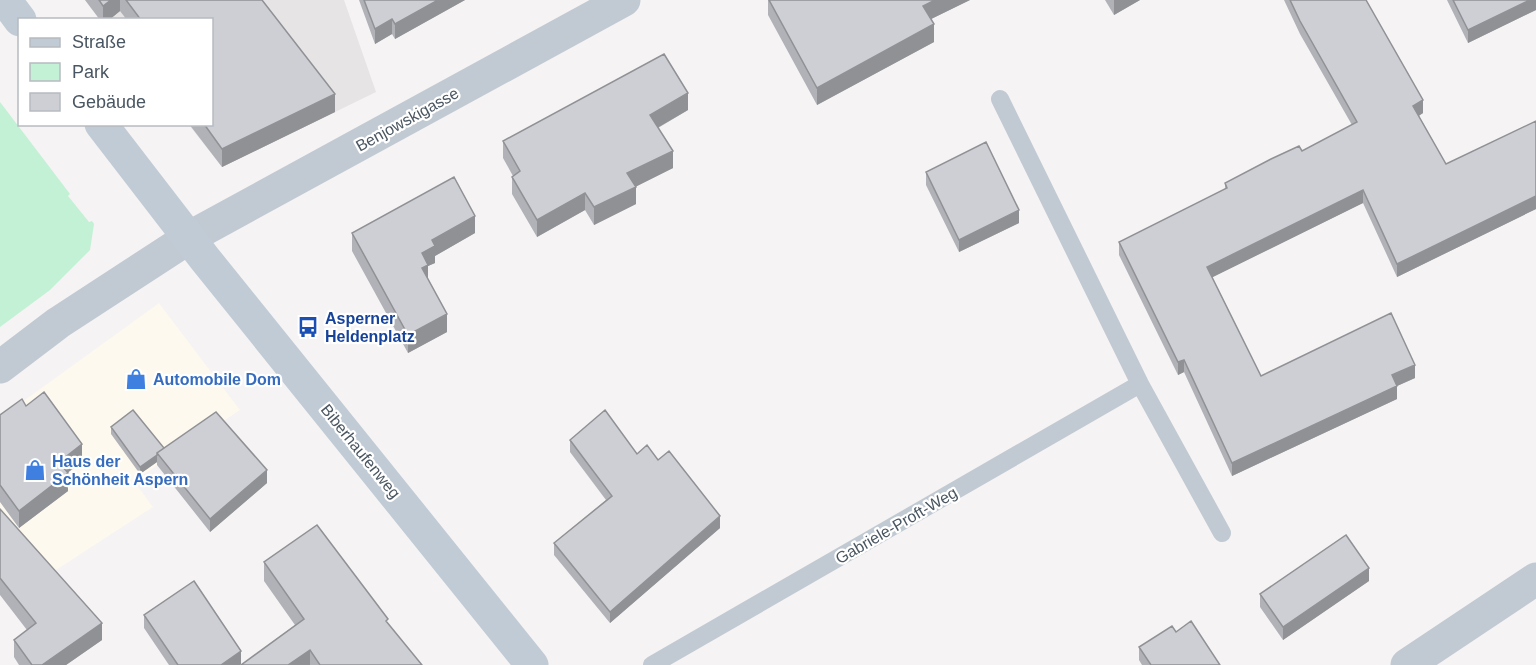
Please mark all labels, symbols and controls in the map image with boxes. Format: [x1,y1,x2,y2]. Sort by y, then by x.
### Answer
legend [18,18,213,126]
text: Straße [72,32,126,52]
text: Park [72,62,110,82]
street label: Benjowskigasse [353,84,462,155]
text: Gebäude [72,92,146,112]
place label: Asperner Heldenplatz [325,310,415,345]
bus stop icon: Asperner Heldenplatz [296,315,320,339]
shop icon: Automobile Dom [124,367,148,391]
place label: Automobile Dom [153,371,281,388]
street label: Biberhaufenweg [318,401,404,502]
place label: Haus der Schönheit Aspern [52,453,188,488]
shop icon: Haus der Schönheit Aspern [23,458,47,482]
street label: Gabriele-Proft-Weg [832,484,960,567]

